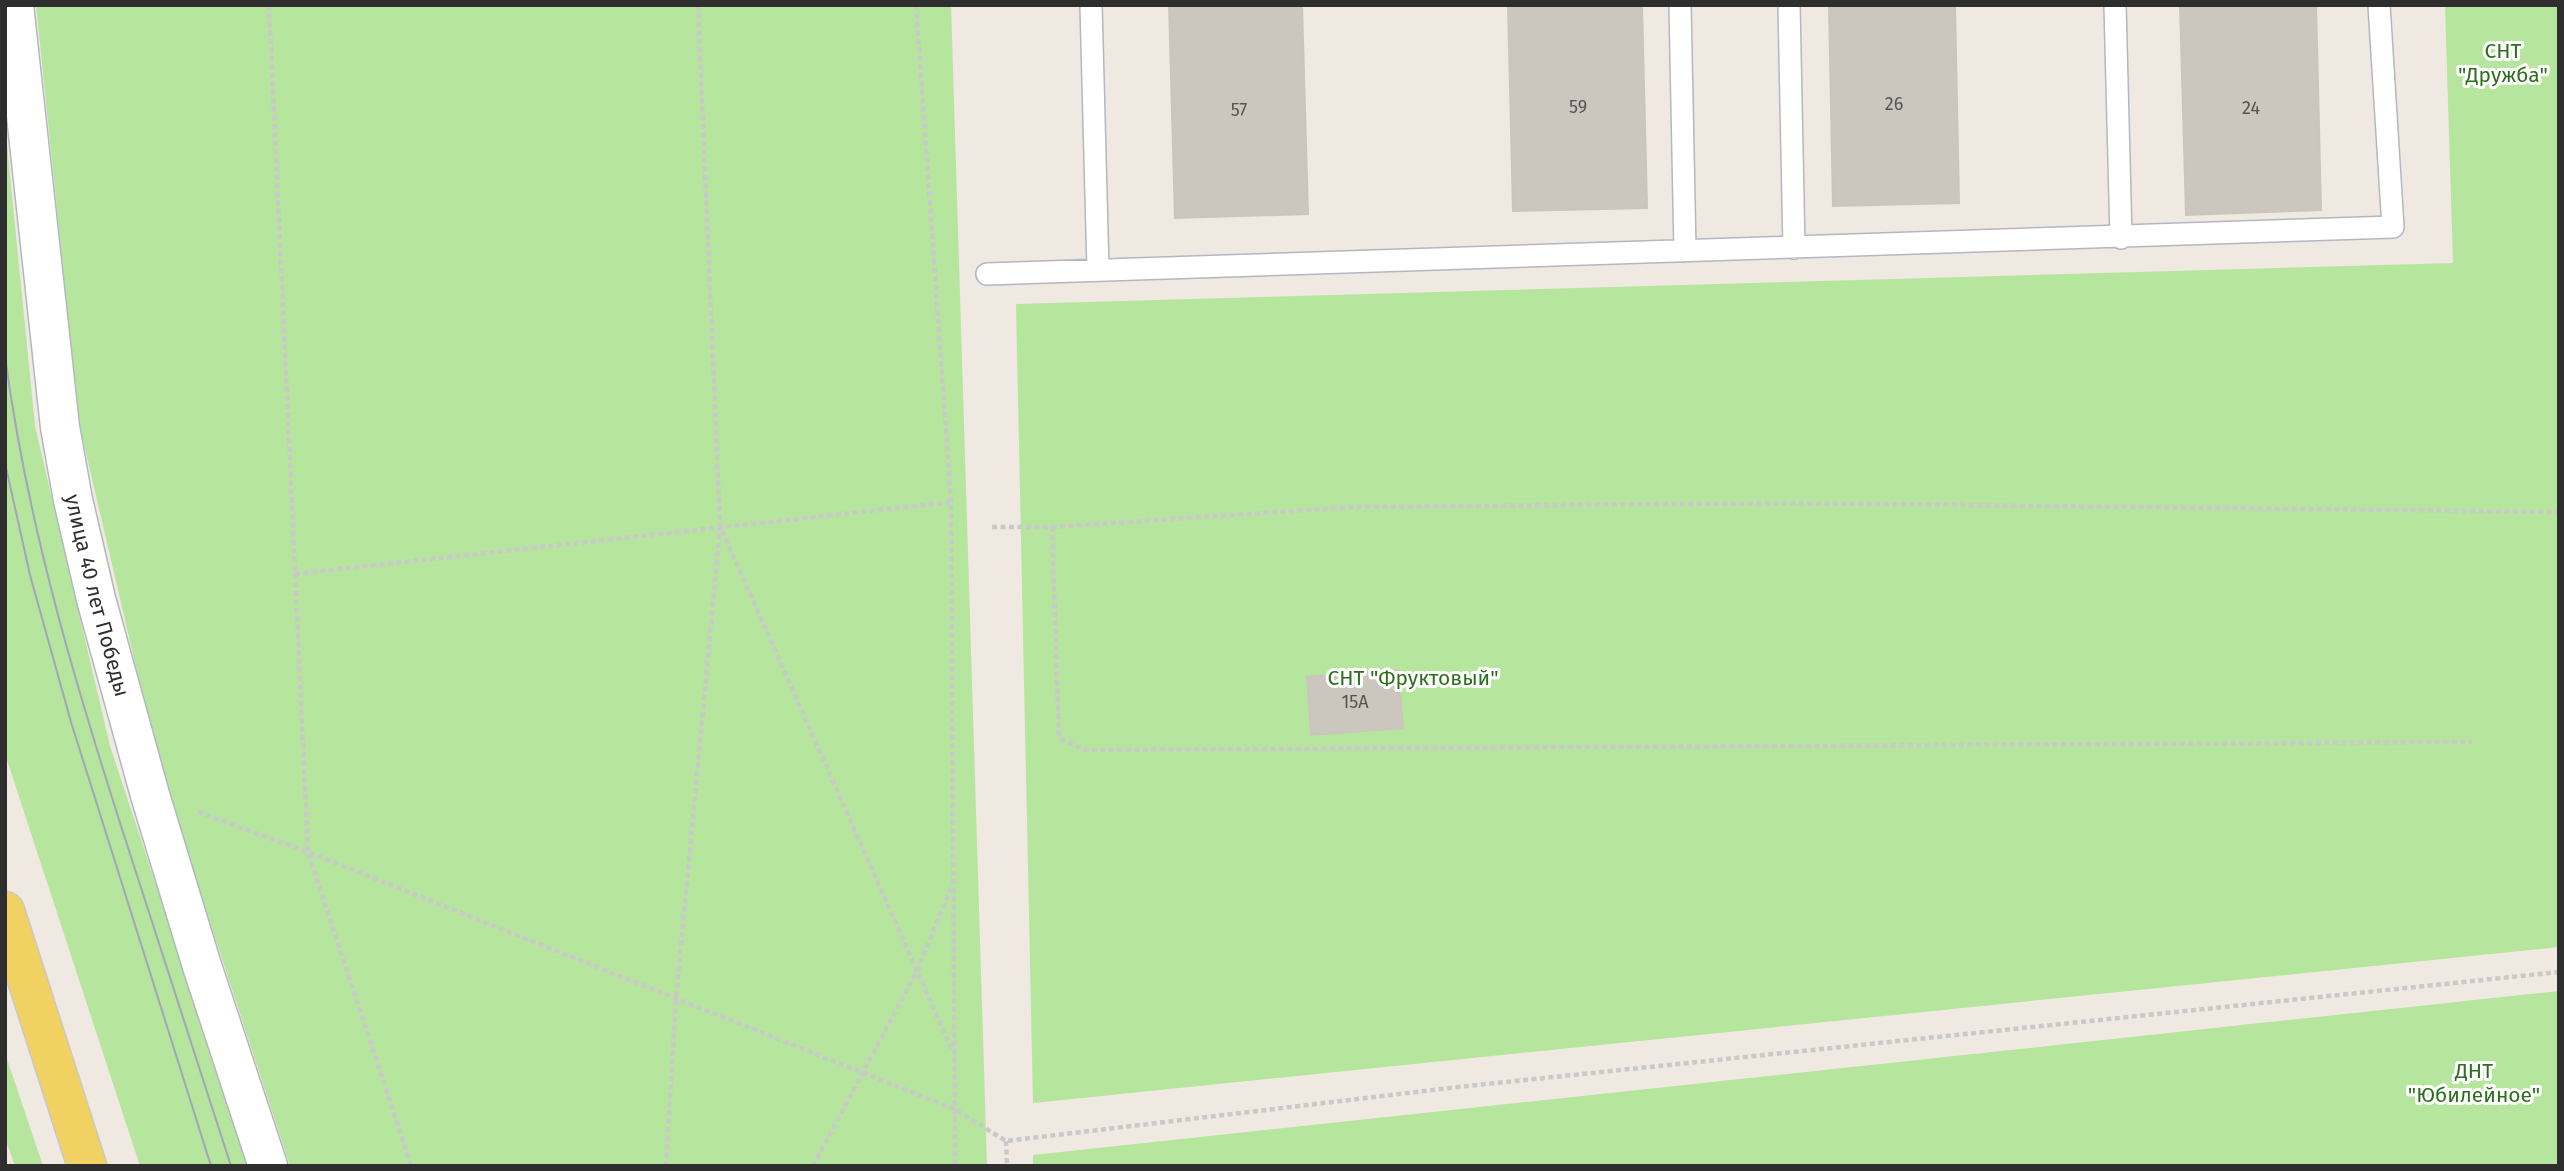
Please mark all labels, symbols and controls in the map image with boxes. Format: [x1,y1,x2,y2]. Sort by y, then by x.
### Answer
park label: СНТ "Дружба" [2458,38,2548,88]
house number: 26 [1885,93,1903,115]
house number: 59 [1569,96,1587,118]
house number: 24 [2242,97,2260,119]
house number: 57 [1231,99,1247,121]
street label: улица 40 лет Победы [59,492,135,699]
park label: СНТ "Фруктовый" [1327,665,1499,691]
house number: 15А [1341,691,1369,713]
park label: ДНТ "Юбилейное" [2408,1058,2540,1108]

